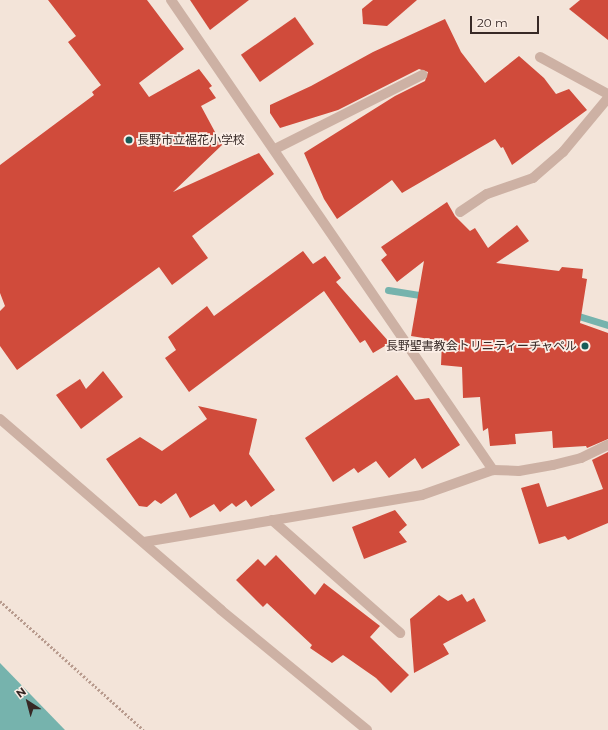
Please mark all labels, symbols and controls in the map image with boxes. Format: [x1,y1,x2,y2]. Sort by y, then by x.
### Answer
scale bar [472,8,541,34]
text: 20 m [477,15,508,30]
place label: 長野市立裾花小学校 [137,133,245,147]
marker: 長野市立裾花小学校 [124,135,134,145]
place label: 長野聖書教会トリニティーチャペル [385,339,577,353]
marker: 長野聖書教会トリニティーチャペル [580,341,590,351]
north arrow [8,682,48,722]
text: N [13,684,29,701]

